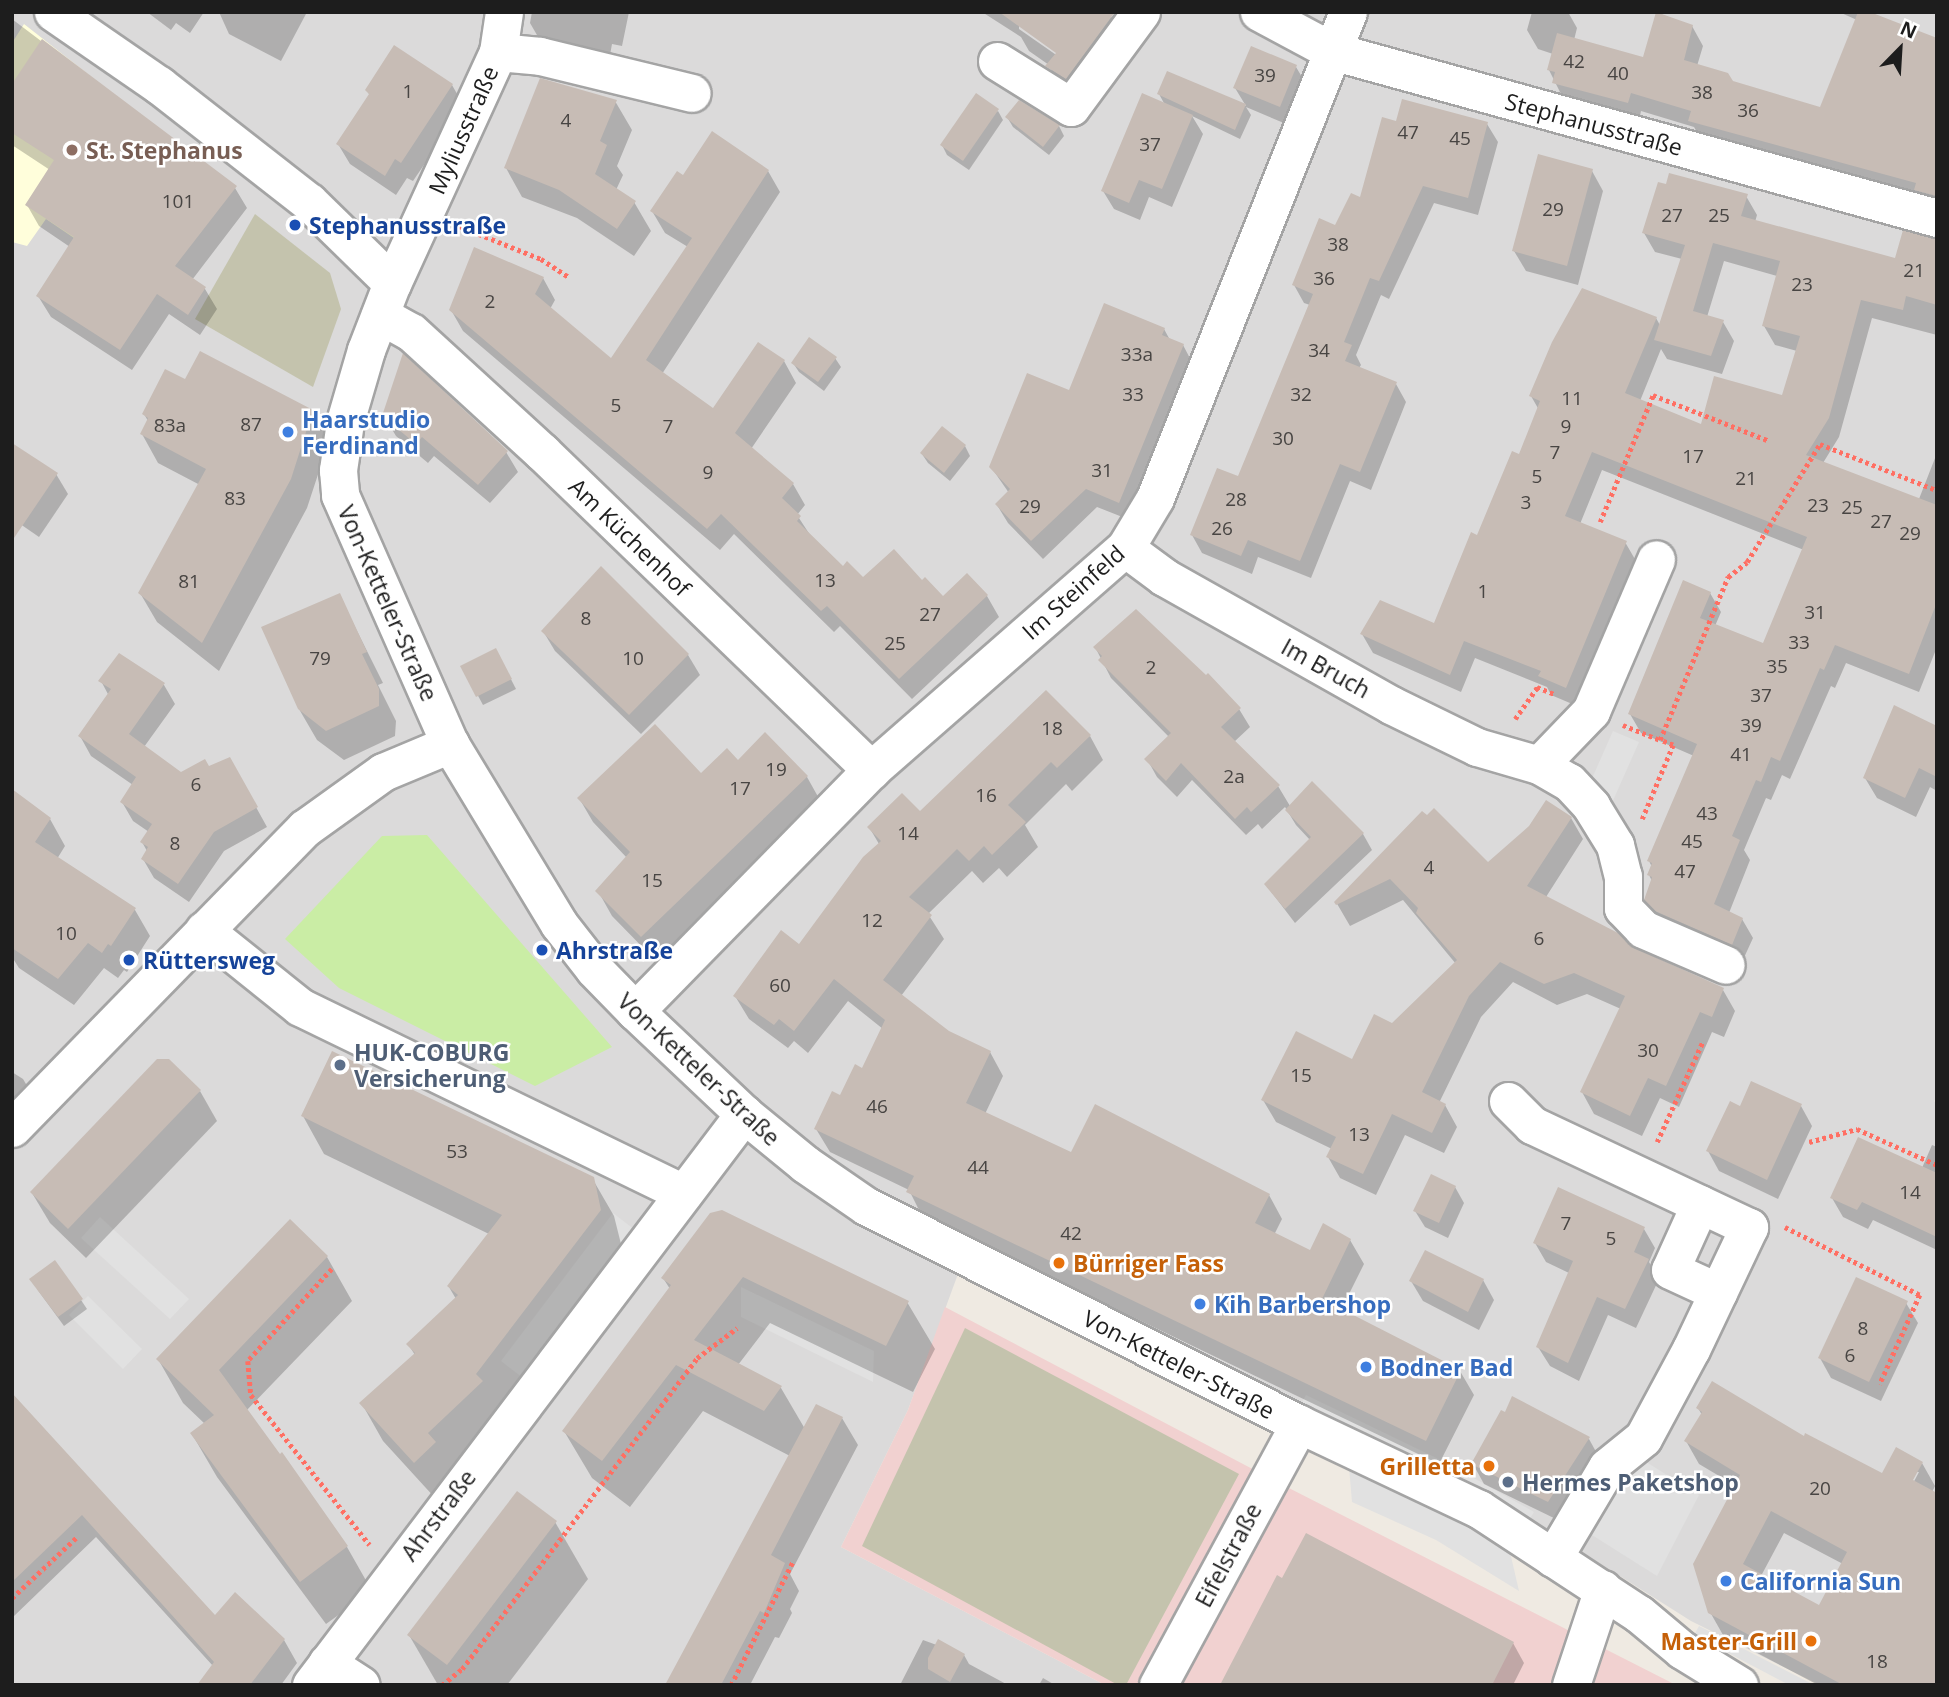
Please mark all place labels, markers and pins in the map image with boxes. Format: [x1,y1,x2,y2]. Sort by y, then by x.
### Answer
place label: St. Stephanus [86,136,243,164]
marker: St. Stephanus [64,142,80,158]
place label: Stephanusstraße [309,211,506,239]
marker: Stephanusstraße [287,217,303,233]
place label: Haarstudio Ferdinand [302,405,430,459]
marker: Haarstudio Ferdinand [280,424,296,440]
place label: Ahrstraße [556,936,673,964]
marker: Ahrstraße [534,942,550,958]
place label: Rüttersweg [143,946,275,974]
marker: Rüttersweg [121,952,137,968]
place label: HUK-COBURG Versicherung [354,1038,509,1092]
marker: HUK-COBURG Versicherung [332,1057,348,1073]
place label: Bürriger Fass [1073,1249,1224,1277]
marker: Bürriger Fass [1051,1255,1067,1271]
place label: Kih Barbershop [1214,1290,1391,1318]
marker: Kih Barbershop [1192,1296,1208,1312]
place label: Bodner Bad [1380,1353,1513,1381]
marker: Bodner Bad [1358,1359,1374,1375]
place label: Grilletta [1379,1452,1475,1480]
marker: Grilletta [1481,1458,1497,1474]
place label: Hermes Paketshop [1522,1468,1739,1496]
marker: Hermes Paketshop [1500,1474,1516,1490]
place label: California Sun [1740,1567,1901,1595]
marker: California Sun [1718,1573,1734,1589]
place label: Master-Grill [1660,1627,1797,1655]
marker: Master-Grill [1803,1633,1819,1649]

